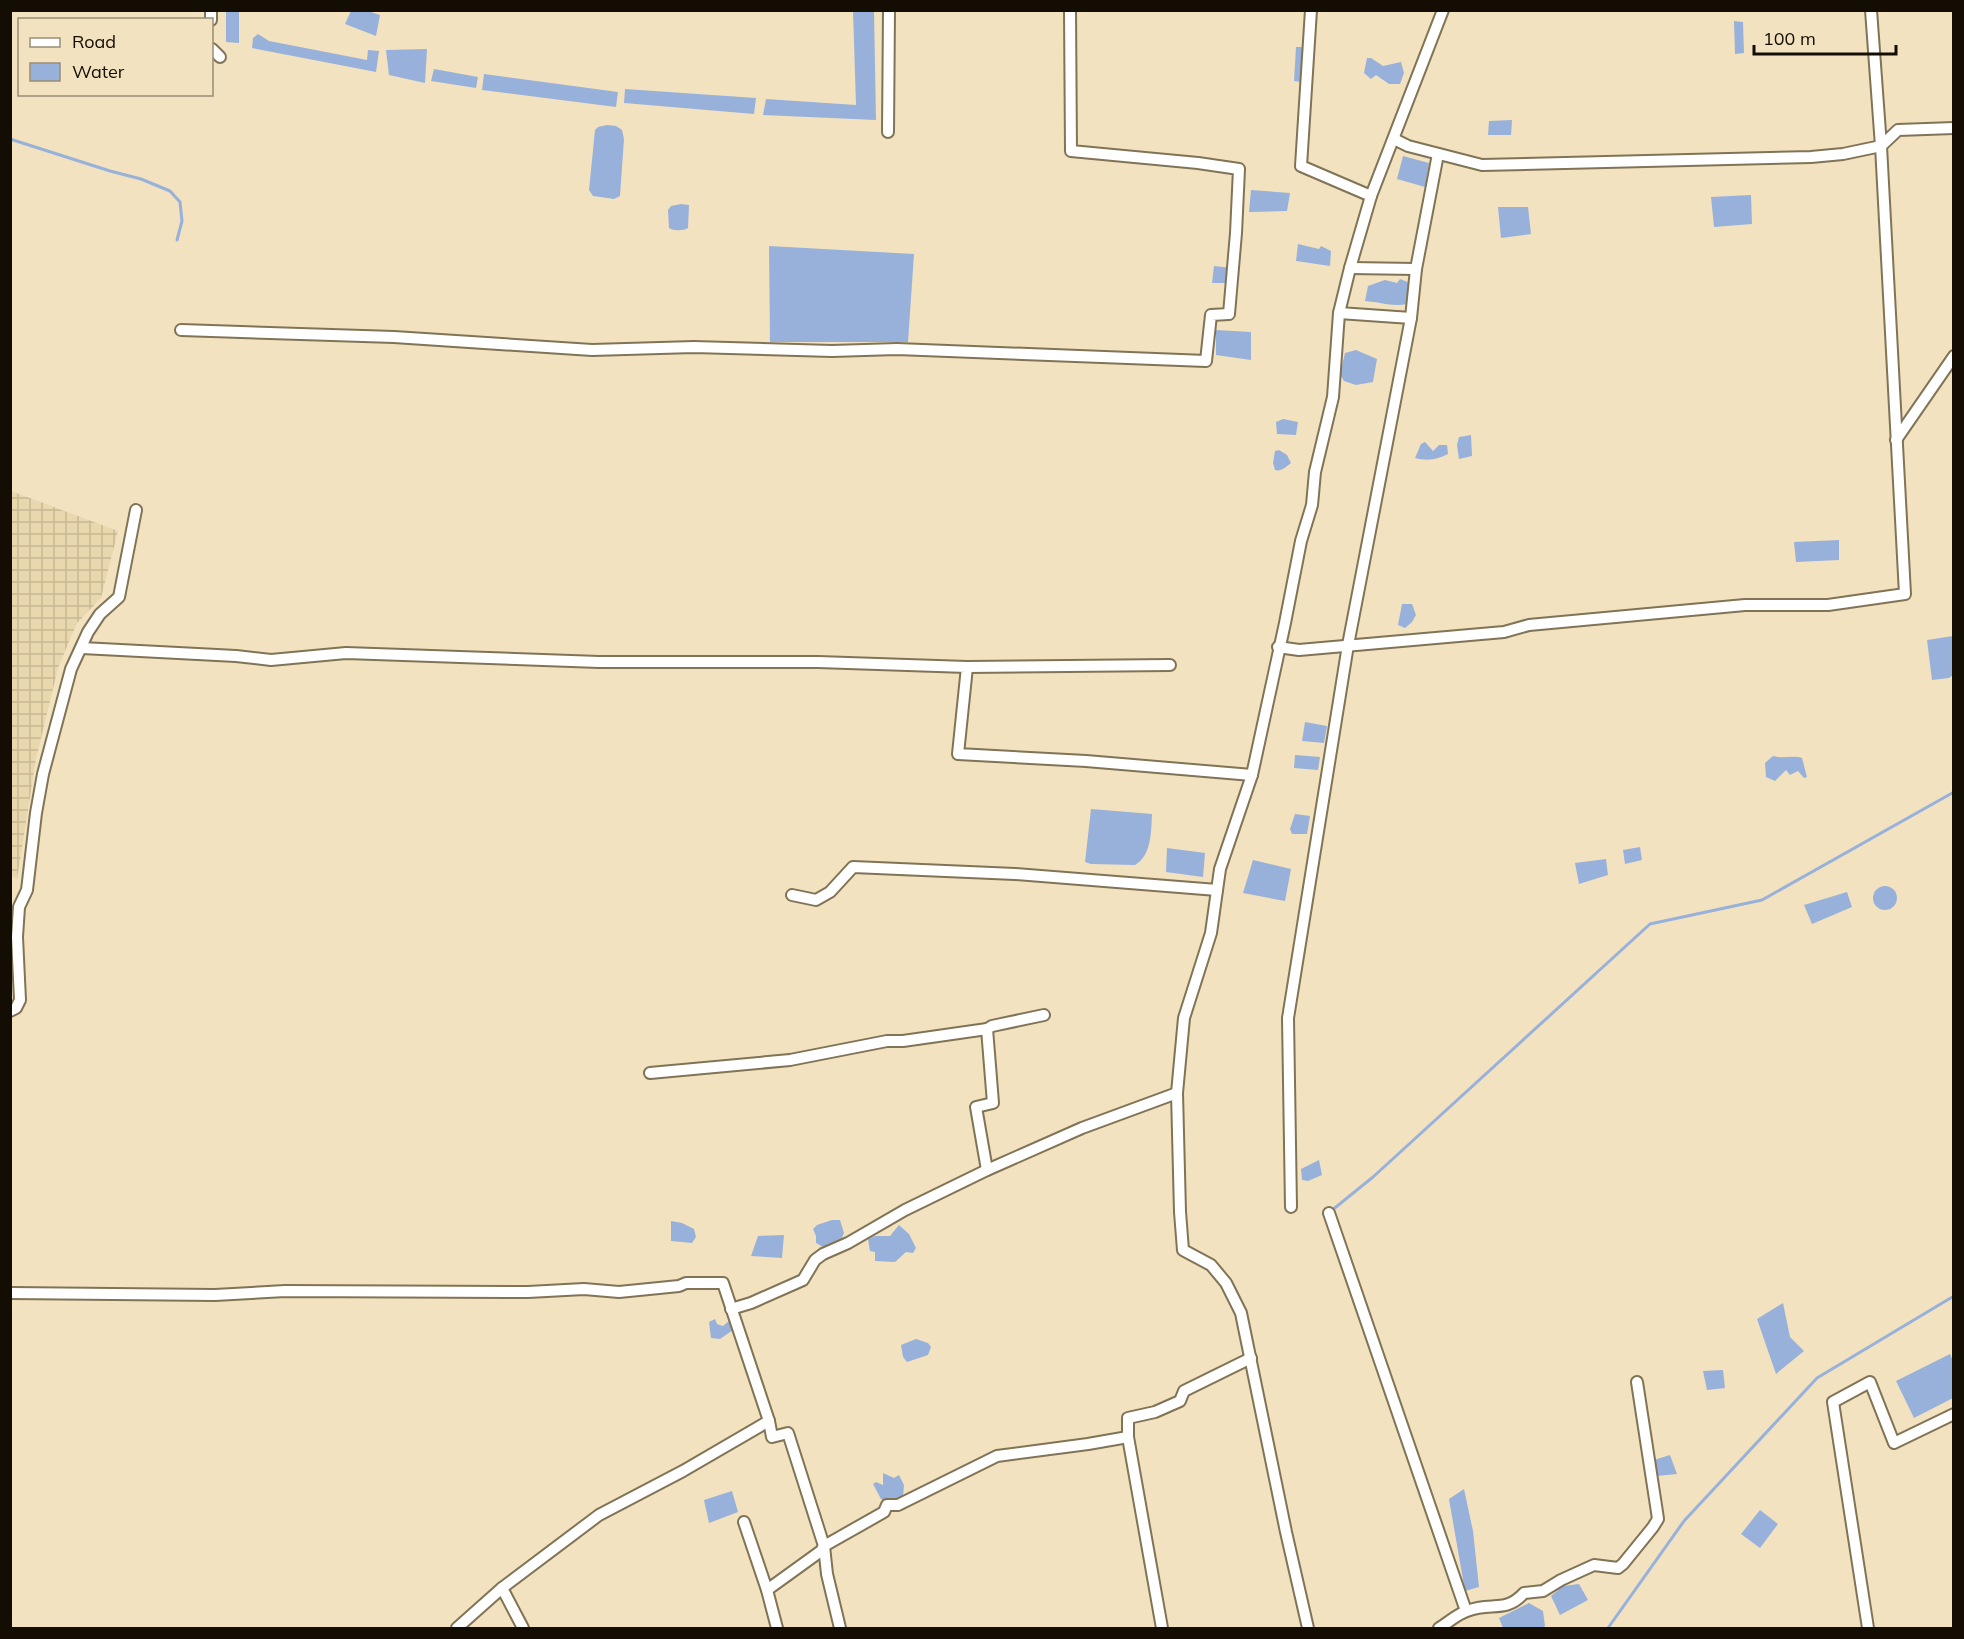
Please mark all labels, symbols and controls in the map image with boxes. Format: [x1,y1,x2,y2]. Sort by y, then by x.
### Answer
legend [18,18,213,96]
scale bar [1754,18,1896,56]
text: 100 m [1763,27,1816,50]
text: Road [72,30,116,53]
text: Water [72,60,125,83]

